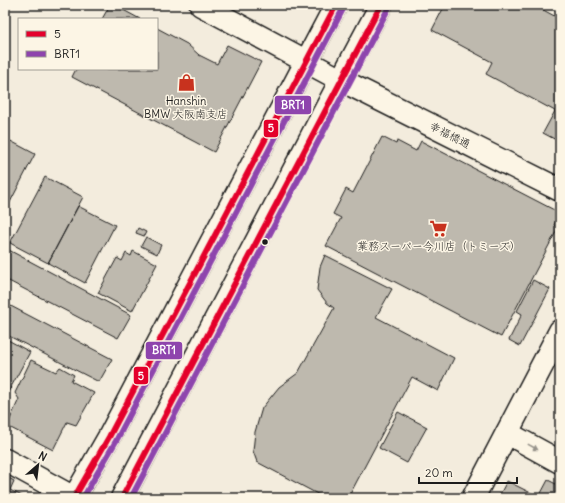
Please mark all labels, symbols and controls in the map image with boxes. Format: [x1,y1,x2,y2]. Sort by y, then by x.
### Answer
legend [18,18,158,70]
text: 5 [54,26,61,41]
text: BRT1 [54,46,80,61]
shop icon: Hanshin BMW 大阪南支店 [176,73,196,93]
place label: Hanshin BMW 大阪南支店 [144,94,228,121]
line badge: BRT1 [274,95,312,115]
text: BRT1 [281,98,305,112]
line badge: 5 [263,119,279,138]
street label: 幸福橋通 [427,119,473,151]
text: 5 [268,121,274,135]
supermarket icon: 業務スーパー今川店（トミーズ） [429,218,449,238]
unlabelled marker [260,237,270,247]
place label: 業務スーパー今川店（トミーズ） [357,239,521,253]
line badge: BRT1 [145,341,183,360]
text: BRT1 [152,343,176,357]
line badge: 5 [133,366,149,385]
text: 5 [138,369,144,383]
one-way arrow [527,444,539,451]
north arrow [18,445,58,485]
text: N [36,448,49,464]
scale bar [419,459,517,485]
text: 20 m [425,465,453,480]

